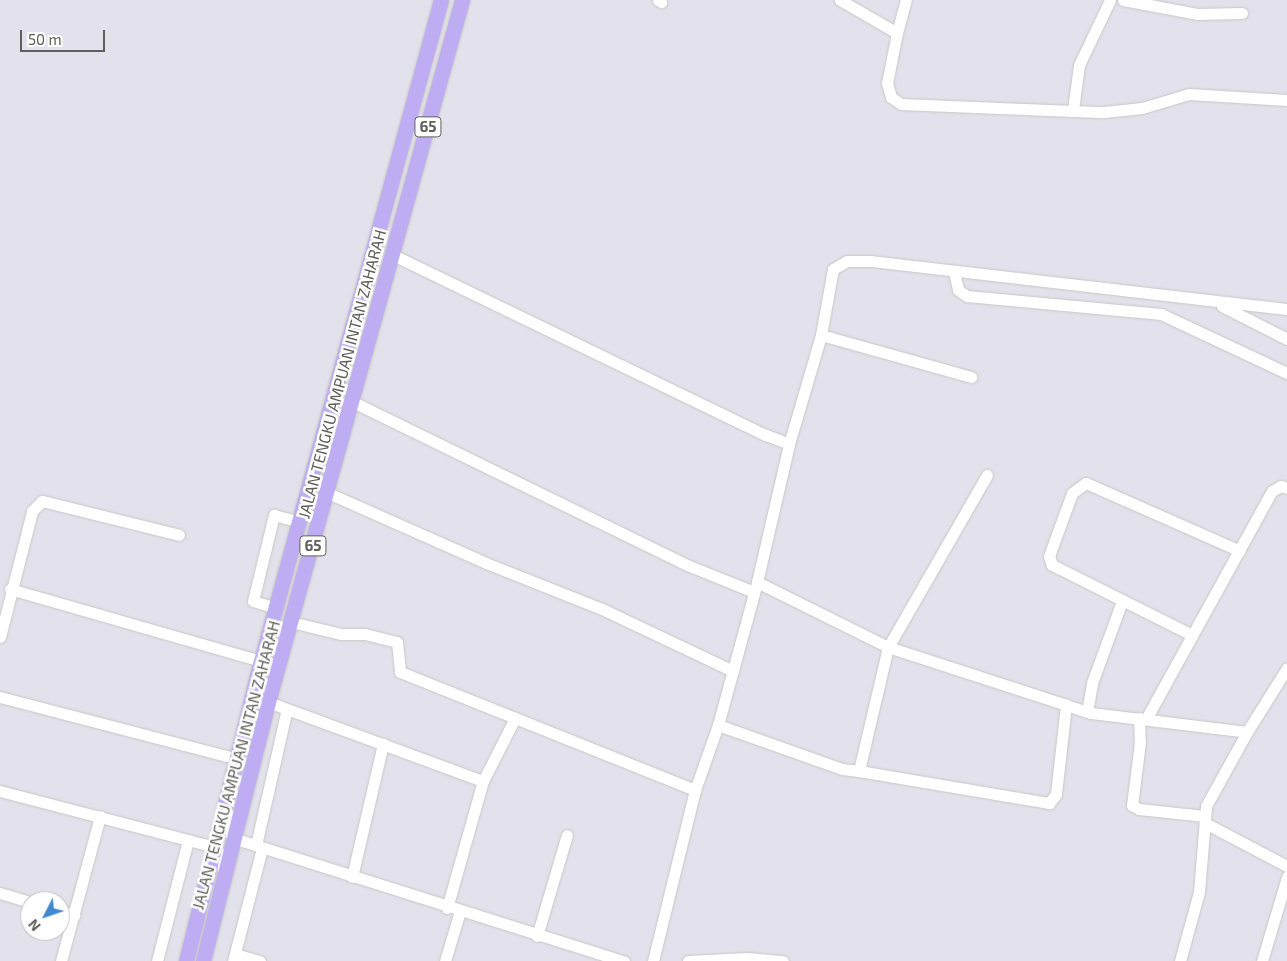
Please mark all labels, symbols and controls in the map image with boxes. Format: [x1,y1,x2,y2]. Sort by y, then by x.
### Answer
scale bar [22,20,108,52]
text: 50 m [28,30,62,48]
road number: 65 [414,114,442,140]
street label: JALAN TENGKU AMPUAN INTAN ZAHARAH [294,227,390,521]
road number: 65 [299,534,327,558]
street label: JALAN TENGKU AMPUAN INTAN ZAHARAH [188,618,284,912]
north arrow [20,891,70,941]
text: N [24,916,44,935]

